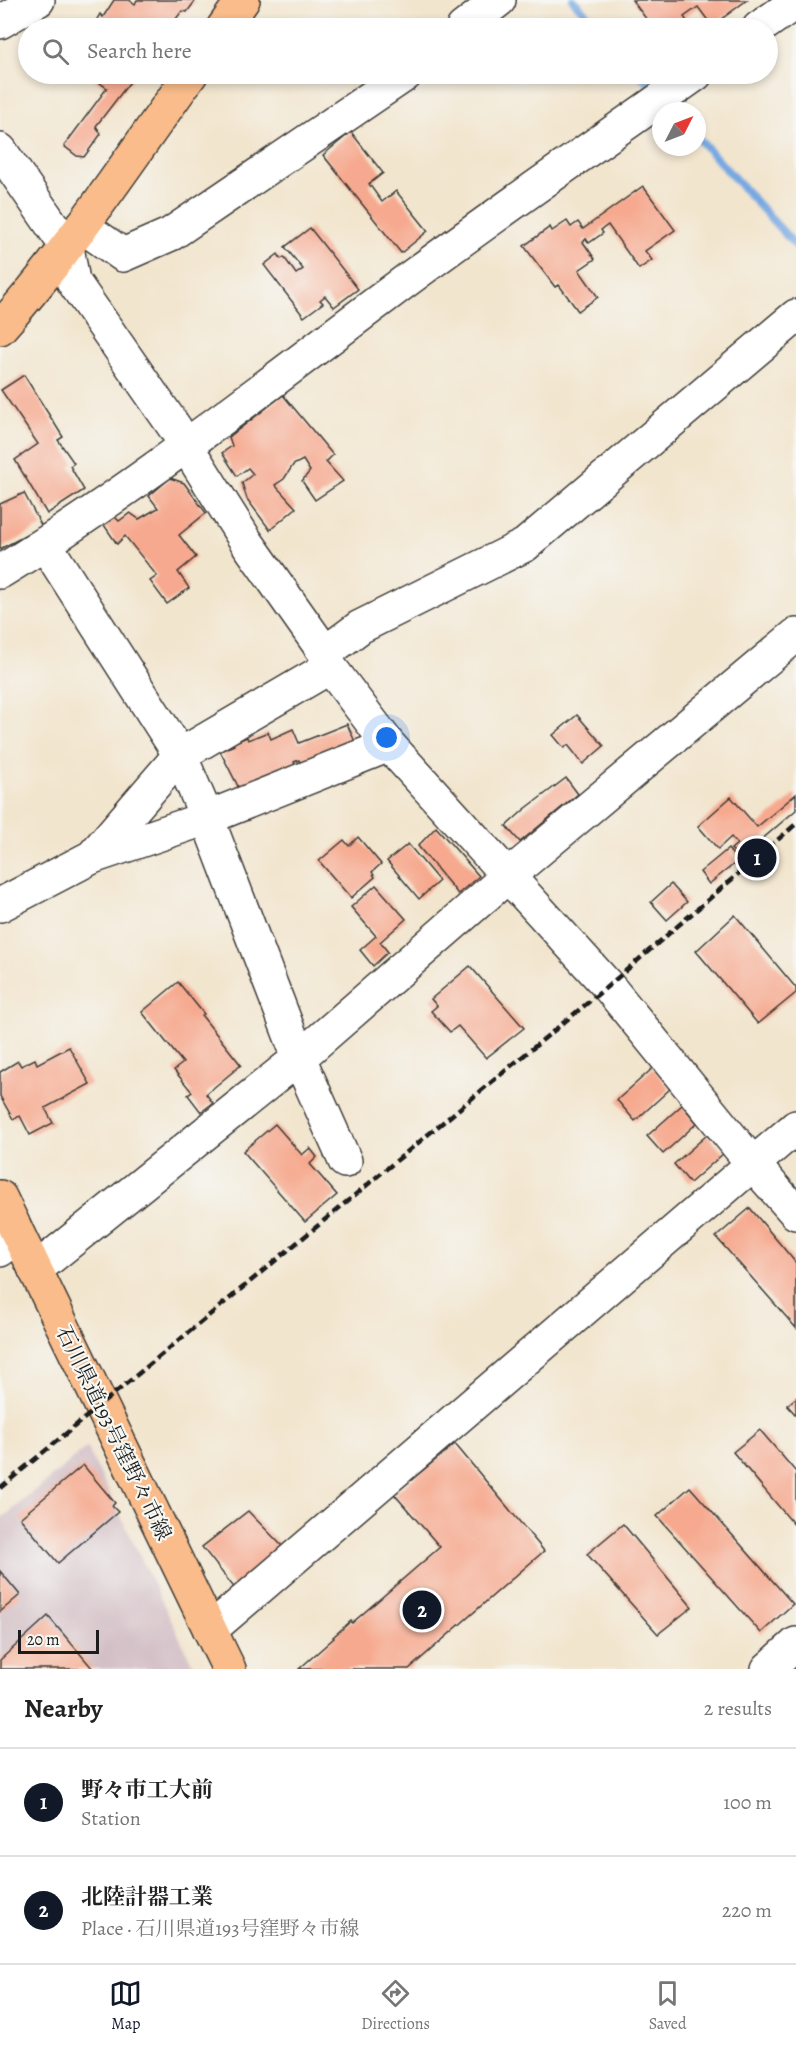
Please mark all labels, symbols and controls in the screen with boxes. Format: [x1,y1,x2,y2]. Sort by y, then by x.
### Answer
search box [18,18,778,84]
icon: search [39,35,72,68]
text: Search here [87,36,192,66]
north arrow [652,102,706,156]
your location [372,723,401,752]
pin: 1 [738,836,777,880]
street label: 石川県道193号窪野々市線 [50,1321,178,1545]
pin: 2 [402,1588,442,1632]
scale bar [18,1627,99,1654]
text: 20 m [27,1629,60,1651]
text: Nearby [24,1691,103,1726]
text: 2 results [704,1695,772,1722]
text: 野々市工大前 [81,1775,213,1805]
text: 1 [40,1789,47,1816]
text: 100 m [723,1789,772,1816]
text: Station [81,1805,141,1832]
text: 北陸計器工業 [81,1882,213,1912]
text: 2 [39,1897,48,1924]
text: 220 m [722,1897,772,1924]
text: Place · 石川県道193号窪野々市線 [81,1915,360,1942]
tab: Map [109,1977,142,2035]
tab: Directions [361,1977,430,2035]
tab: Saved [649,1977,687,2035]

